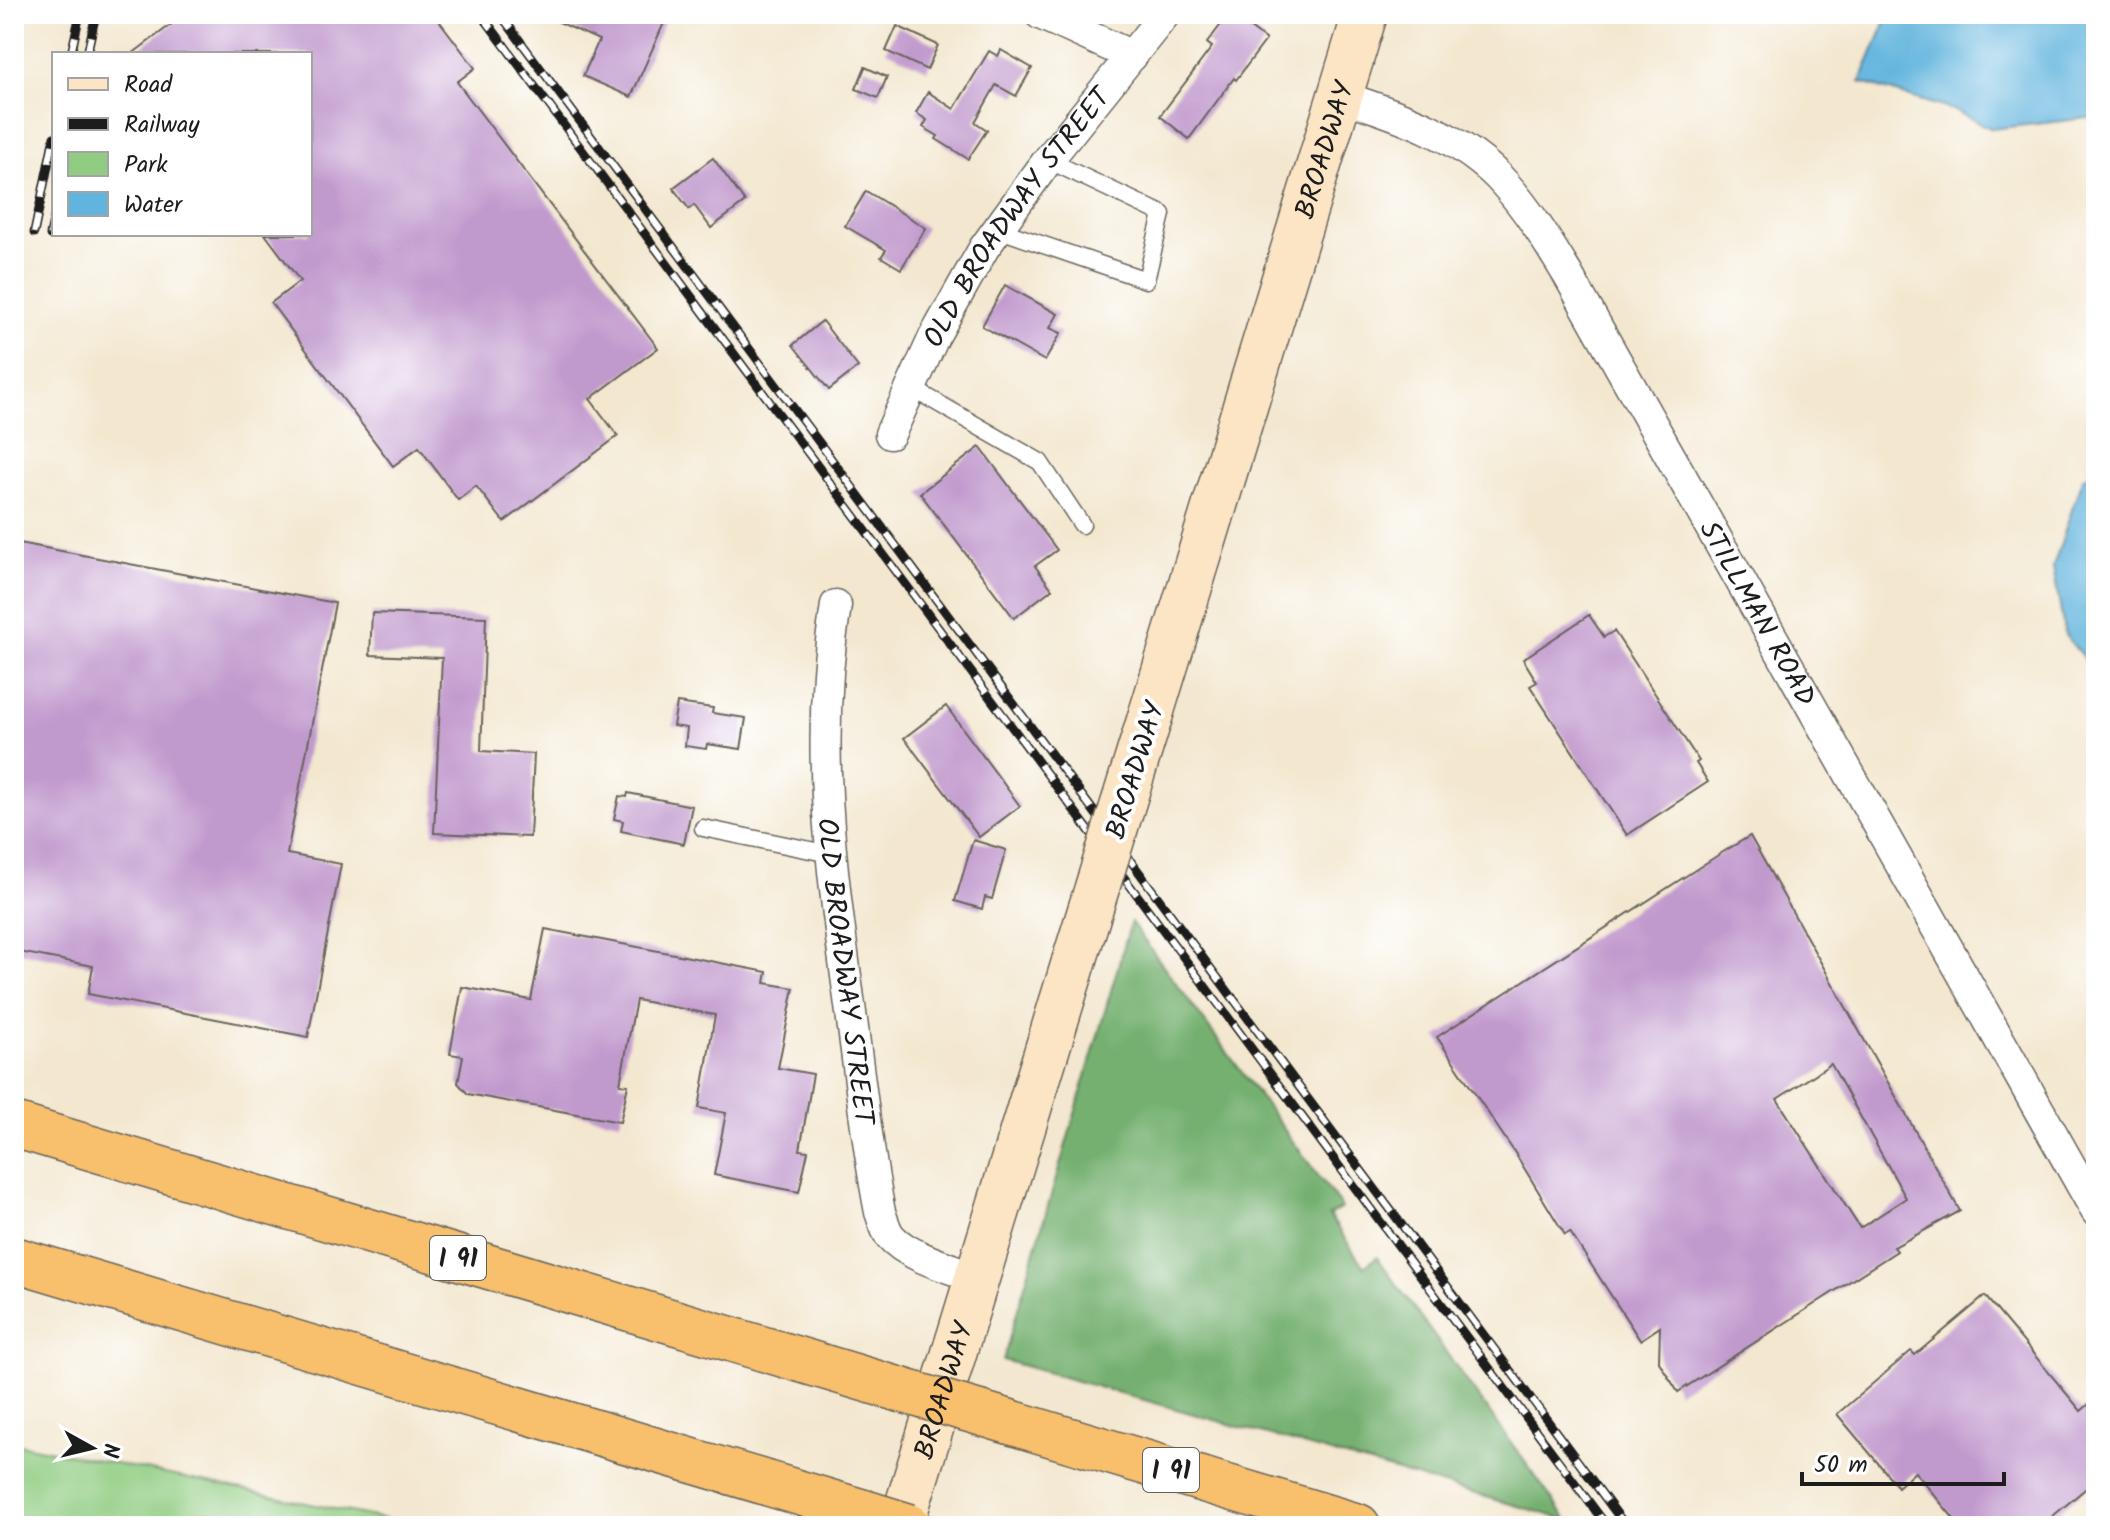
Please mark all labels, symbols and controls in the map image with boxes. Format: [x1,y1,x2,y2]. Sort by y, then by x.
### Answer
legend [52,52,312,236]
text: Road [124,66,173,105]
street label: BROADWAY [1284,75,1368,225]
street label: OLD BROADWAY STREET [912,77,1124,355]
text: Railway [124,106,200,145]
text: Park [124,146,168,185]
text: Water [124,186,184,225]
street label: STILLMAN ROAD [1686,513,1827,715]
street label: BROADWAY [1094,696,1179,845]
street label: OLD BROADWAY STREET [803,817,886,1130]
road number: I 91 [430,1236,486,1280]
street label: BROADWAY [903,1316,988,1465]
north arrow [52,1408,132,1488]
scale bar [1802,1436,2004,1486]
text: N [91,1441,128,1460]
text: 50 m [1814,1446,1868,1485]
road number: I 91 [1143,1448,1199,1492]

